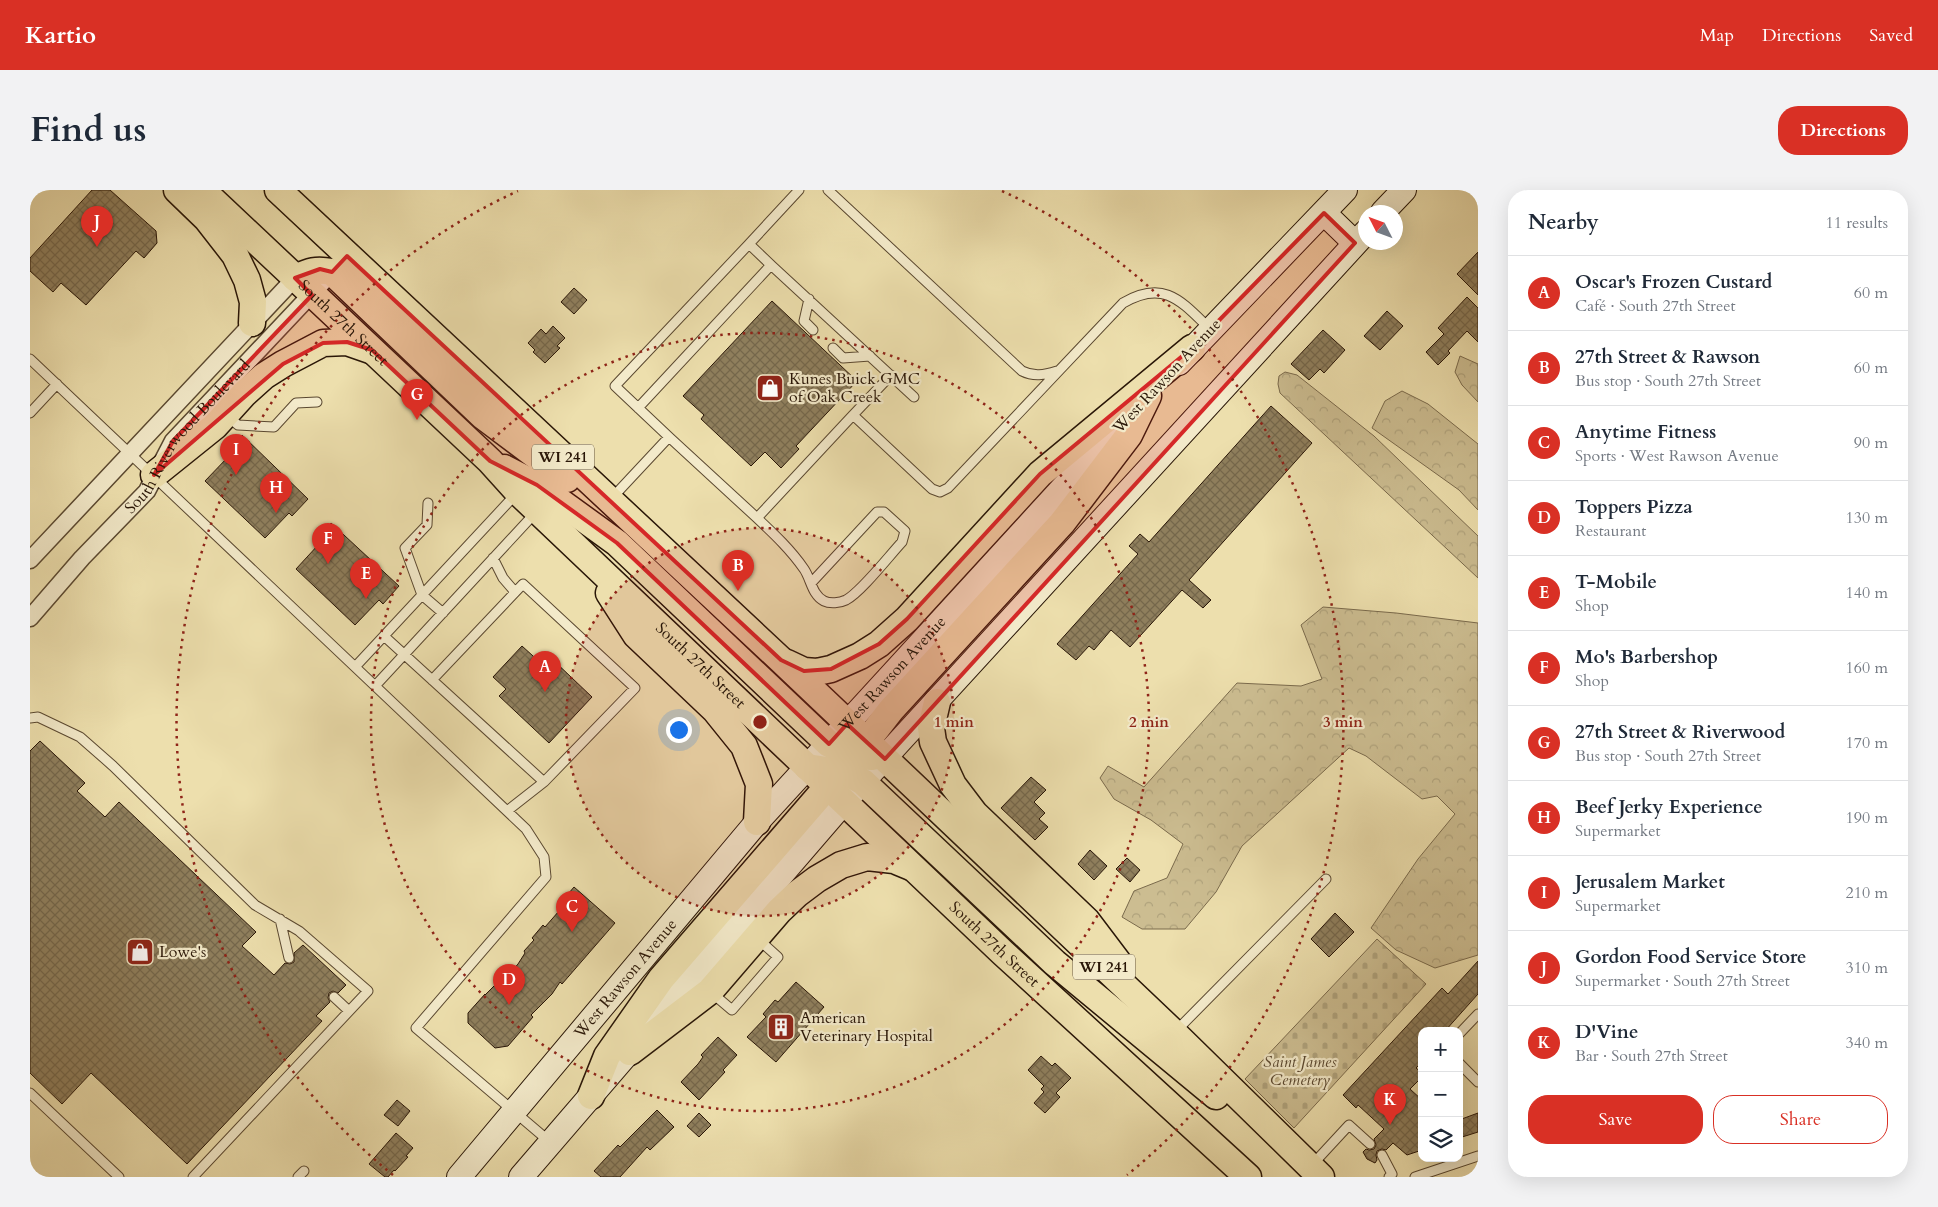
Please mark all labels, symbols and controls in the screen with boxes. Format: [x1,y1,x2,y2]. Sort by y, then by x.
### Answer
text: Kartio [25,19,96,52]
text: Map [1700,23,1734,48]
text: Directions [1762,23,1841,48]
text: Saved [1869,23,1913,48]
text: Find us [30,106,146,154]
button: Directions [1778,106,1908,155]
north arrow [1358,205,1403,250]
pin: J [81,206,113,247]
text: Nearby [1528,208,1599,237]
text: 11 results [1826,212,1888,234]
text: Oscar's Frozen Custard [1575,269,1772,295]
street label: South 27th Street [293,275,393,371]
text: A [1538,282,1550,304]
text: 60 m [1854,282,1888,304]
text: Café · South 27th Street [1575,295,1736,317]
street label: West Rawson Avenue [1107,314,1226,439]
text: 27th Street & Rawson [1575,344,1760,370]
street label: South Riverwood Boulevard [120,354,255,519]
text: B [1538,357,1550,379]
text: 60 m [1854,357,1888,379]
place label: Kunes Buick GMC of Oak Creek [789,368,920,408]
text: Bus stop · South 27th Street [1575,370,1761,392]
shop icon: Kunes Buick GMC of Oak Creek [755,373,785,403]
pin: G [401,379,433,420]
text: Anytime Fitness [1575,419,1716,445]
text: C [1538,432,1550,454]
text: 90 m [1854,432,1888,454]
pin: I [220,434,252,475]
road number: WI 241 [532,444,594,470]
text: Sports · West Rawson Avenue [1575,445,1779,467]
pin: H [260,472,292,513]
text: Toppers Pizza [1575,494,1693,520]
text: D [1537,507,1551,529]
text: 130 m [1846,507,1888,529]
text: Restaurant [1575,520,1646,542]
pin: F [312,523,344,564]
pin: B [722,550,754,591]
pin: E [350,558,382,599]
text: T-Mobile [1575,569,1657,595]
text: E [1539,582,1549,604]
text: 140 m [1846,582,1888,604]
text: Shop [1575,595,1609,617]
street label: West Rawson Avenue [833,611,951,738]
street label: South 27th Street [651,617,750,714]
text: Mo's Barbershop [1575,644,1718,670]
pin: A [529,651,561,692]
text: F [1539,657,1549,679]
text: 160 m [1846,657,1888,679]
text: Shop [1575,670,1609,692]
text: 1 min [934,712,974,732]
text: 2 min [1129,712,1169,732]
text: 3 min [1323,712,1363,732]
centre of rings [751,713,769,731]
your location [666,717,692,743]
text: 27th Street & Riverwood [1575,719,1785,745]
text: G [1537,732,1551,754]
text: 170 m [1846,732,1888,754]
text: Bus stop · South 27th Street [1575,745,1761,767]
text: Beef Jerky Experience [1575,794,1763,820]
text: H [1537,807,1551,829]
text: 190 m [1846,807,1888,829]
text: Supermarket [1575,820,1661,842]
text: Jerusalem Market [1575,869,1725,895]
text: I [1541,882,1547,904]
text: 210 m [1846,882,1888,904]
pin: C [556,891,588,932]
text: Supermarket [1575,895,1661,917]
street label: South 27th Street [944,896,1044,992]
street label: West Rawson Avenue [568,914,682,1044]
shop icon: Lowe's [125,937,155,967]
place label: Lowe's [159,941,206,963]
text: Gordon Food Service Store [1575,944,1806,970]
road number: WI 241 [1073,954,1135,980]
text: J [1541,957,1547,979]
text: 310 m [1846,957,1888,979]
pin: D [493,964,525,1005]
text: Supermarket · South 27th Street [1575,970,1790,992]
place label: American Veterinary Hospital [800,1007,933,1047]
building icon: American Veterinary Hospital [766,1012,796,1042]
text: D'Vine [1575,1019,1638,1045]
map controls [1418,1027,1463,1162]
button: + [1418,1027,1463,1072]
text: K [1538,1032,1550,1054]
text: 340 m [1846,1032,1888,1054]
text: Bar · South 27th Street [1575,1045,1728,1067]
park label: Saint James Cemetery [1263,1051,1337,1091]
button: − [1418,1072,1463,1117]
pin: K [1374,1084,1406,1125]
button: Save [1528,1095,1703,1144]
button: Share [1713,1095,1888,1144]
button: layers [1418,1117,1463,1162]

